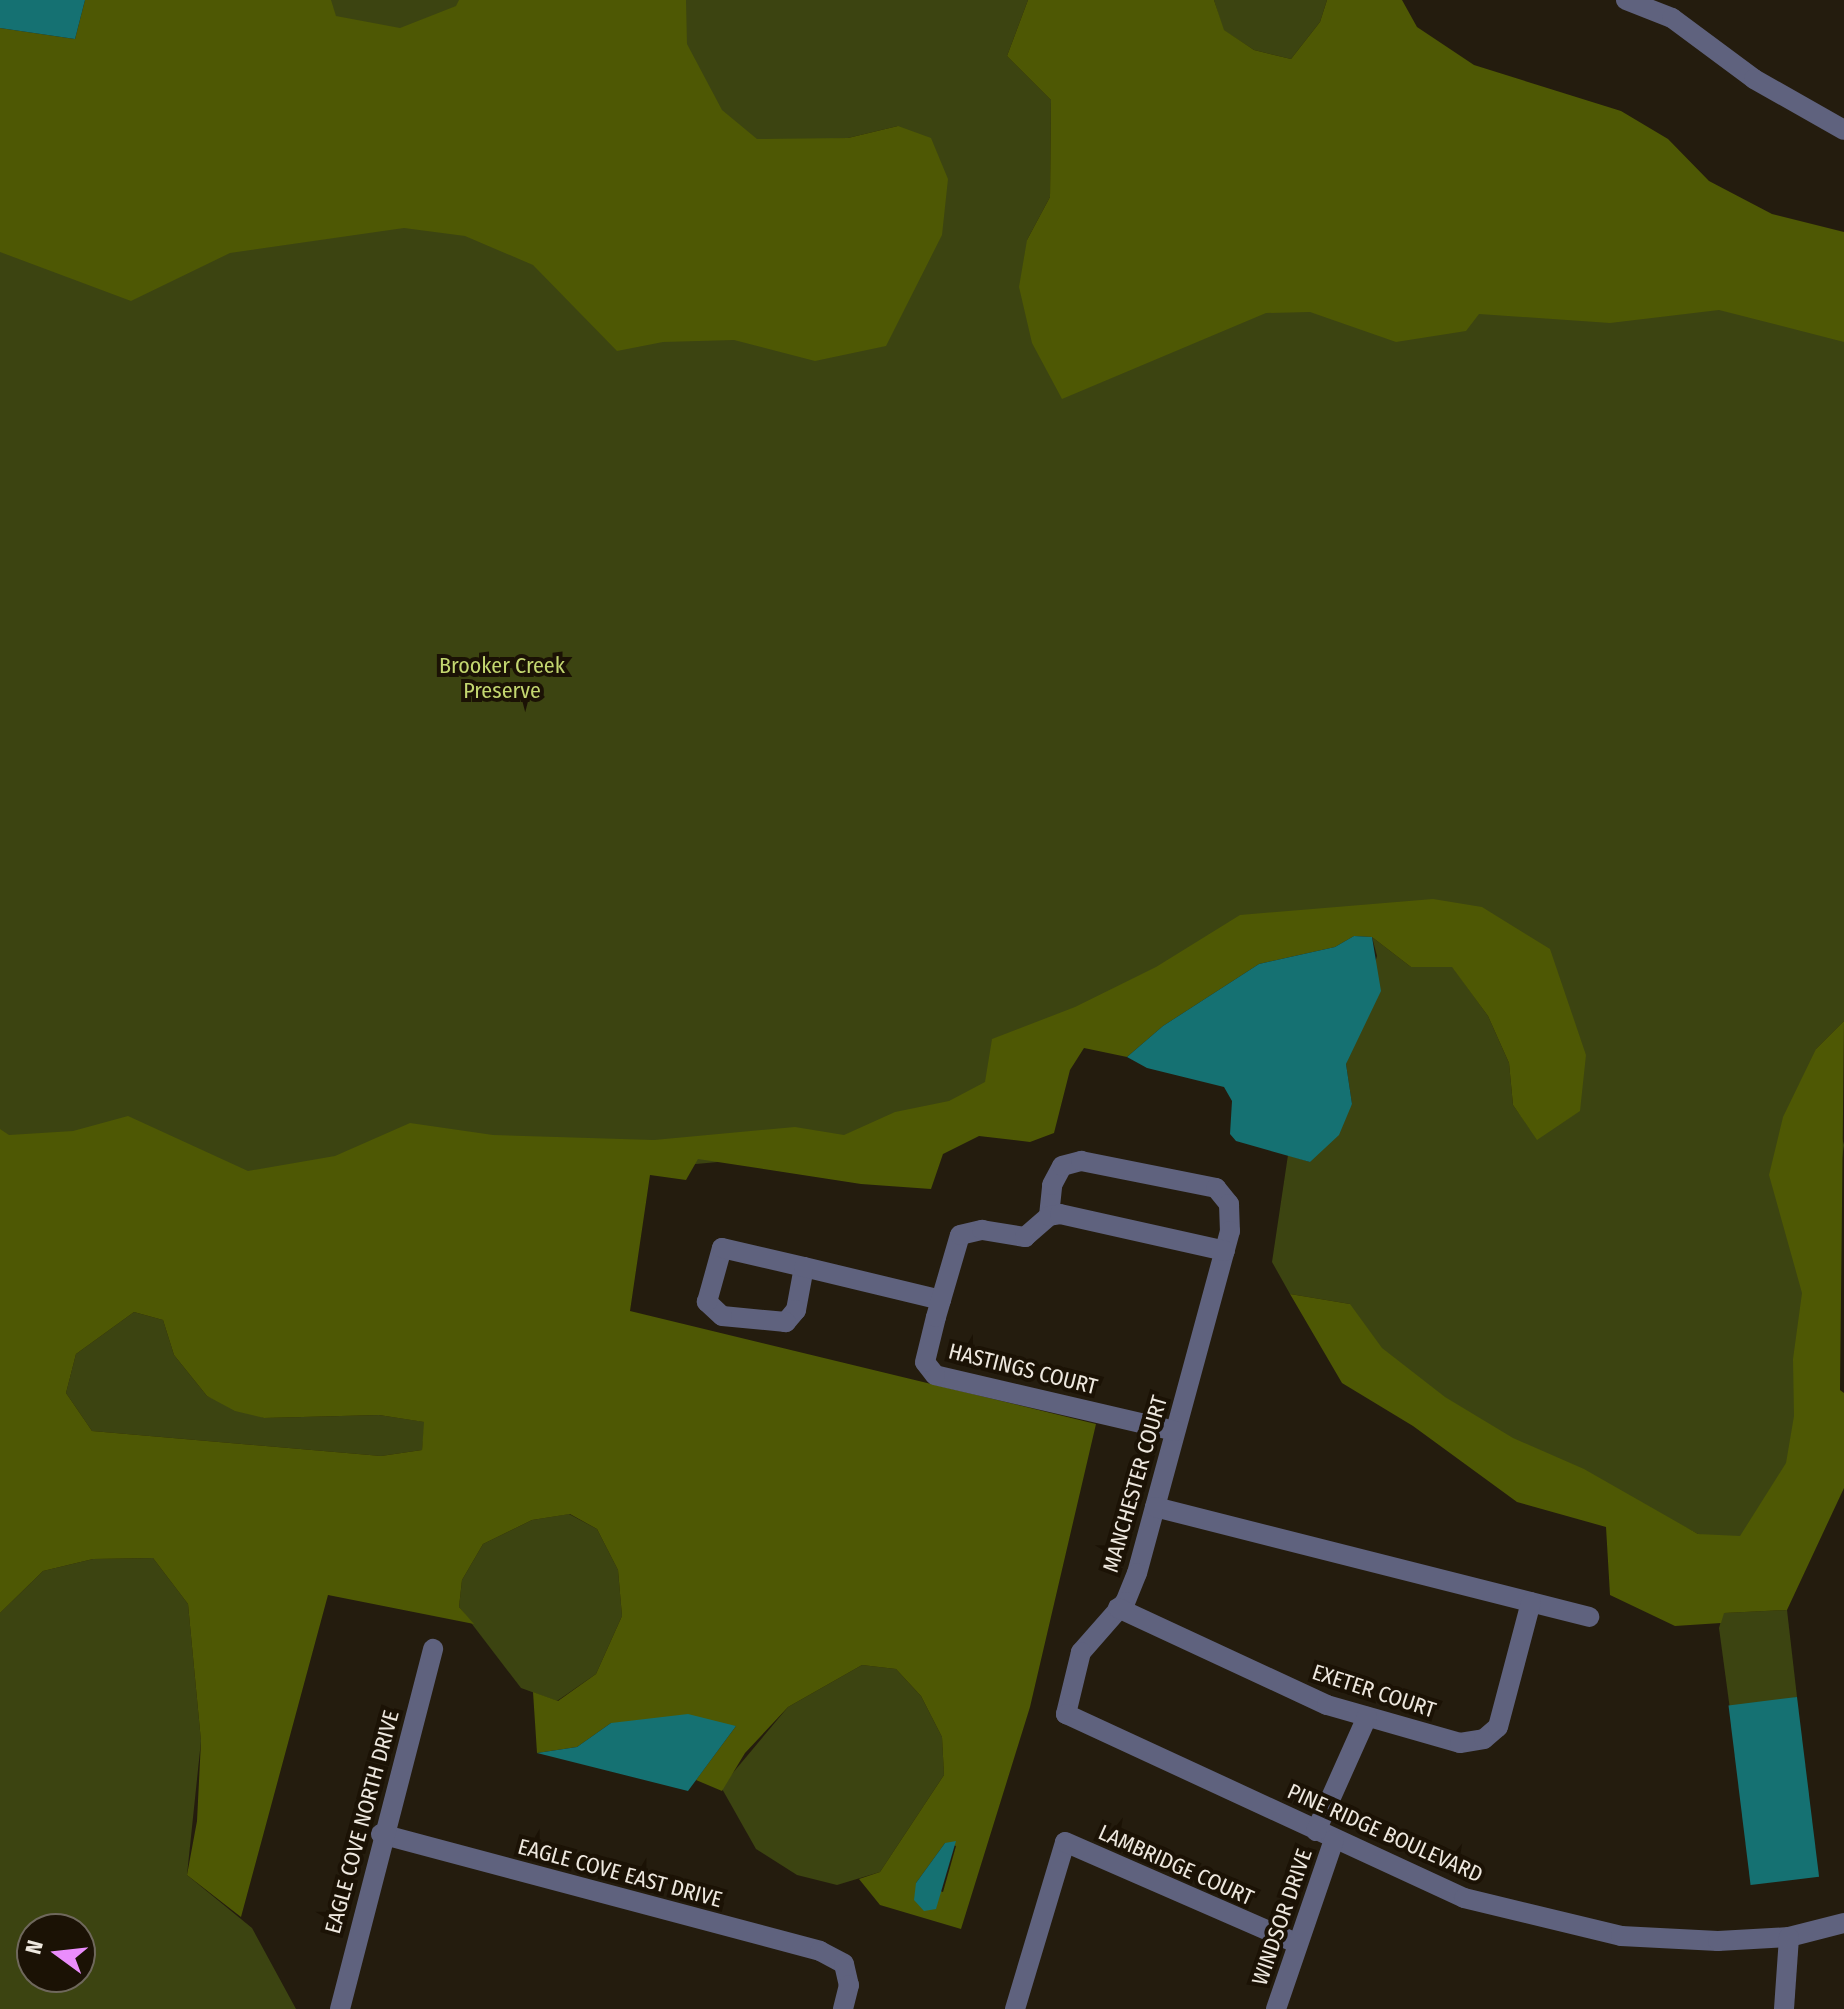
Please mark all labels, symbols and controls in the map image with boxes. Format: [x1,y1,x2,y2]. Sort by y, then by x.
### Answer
park label: Brooker Creek Preserve [439,652,565,704]
street label: HASTINGS COURT [946,1338,1100,1400]
street label: MANCHESTER COURT [1097,1393,1173,1575]
street label: EXETER COURT [1309,1659,1439,1723]
street label: EAGLE COVE NORTH DRIVE [319,1707,405,1937]
street label: PINE RIDGE BOULEVARD [1283,1778,1487,1888]
street label: LAMBRIDGE COURT [1094,1819,1258,1911]
street label: EAGLE COVE EAST DRIVE [515,1833,725,1913]
street label: WINDSOR DRIVE [1246,1845,1318,1989]
north arrow [16,1913,96,1993]
text: N [20,1937,49,1957]

